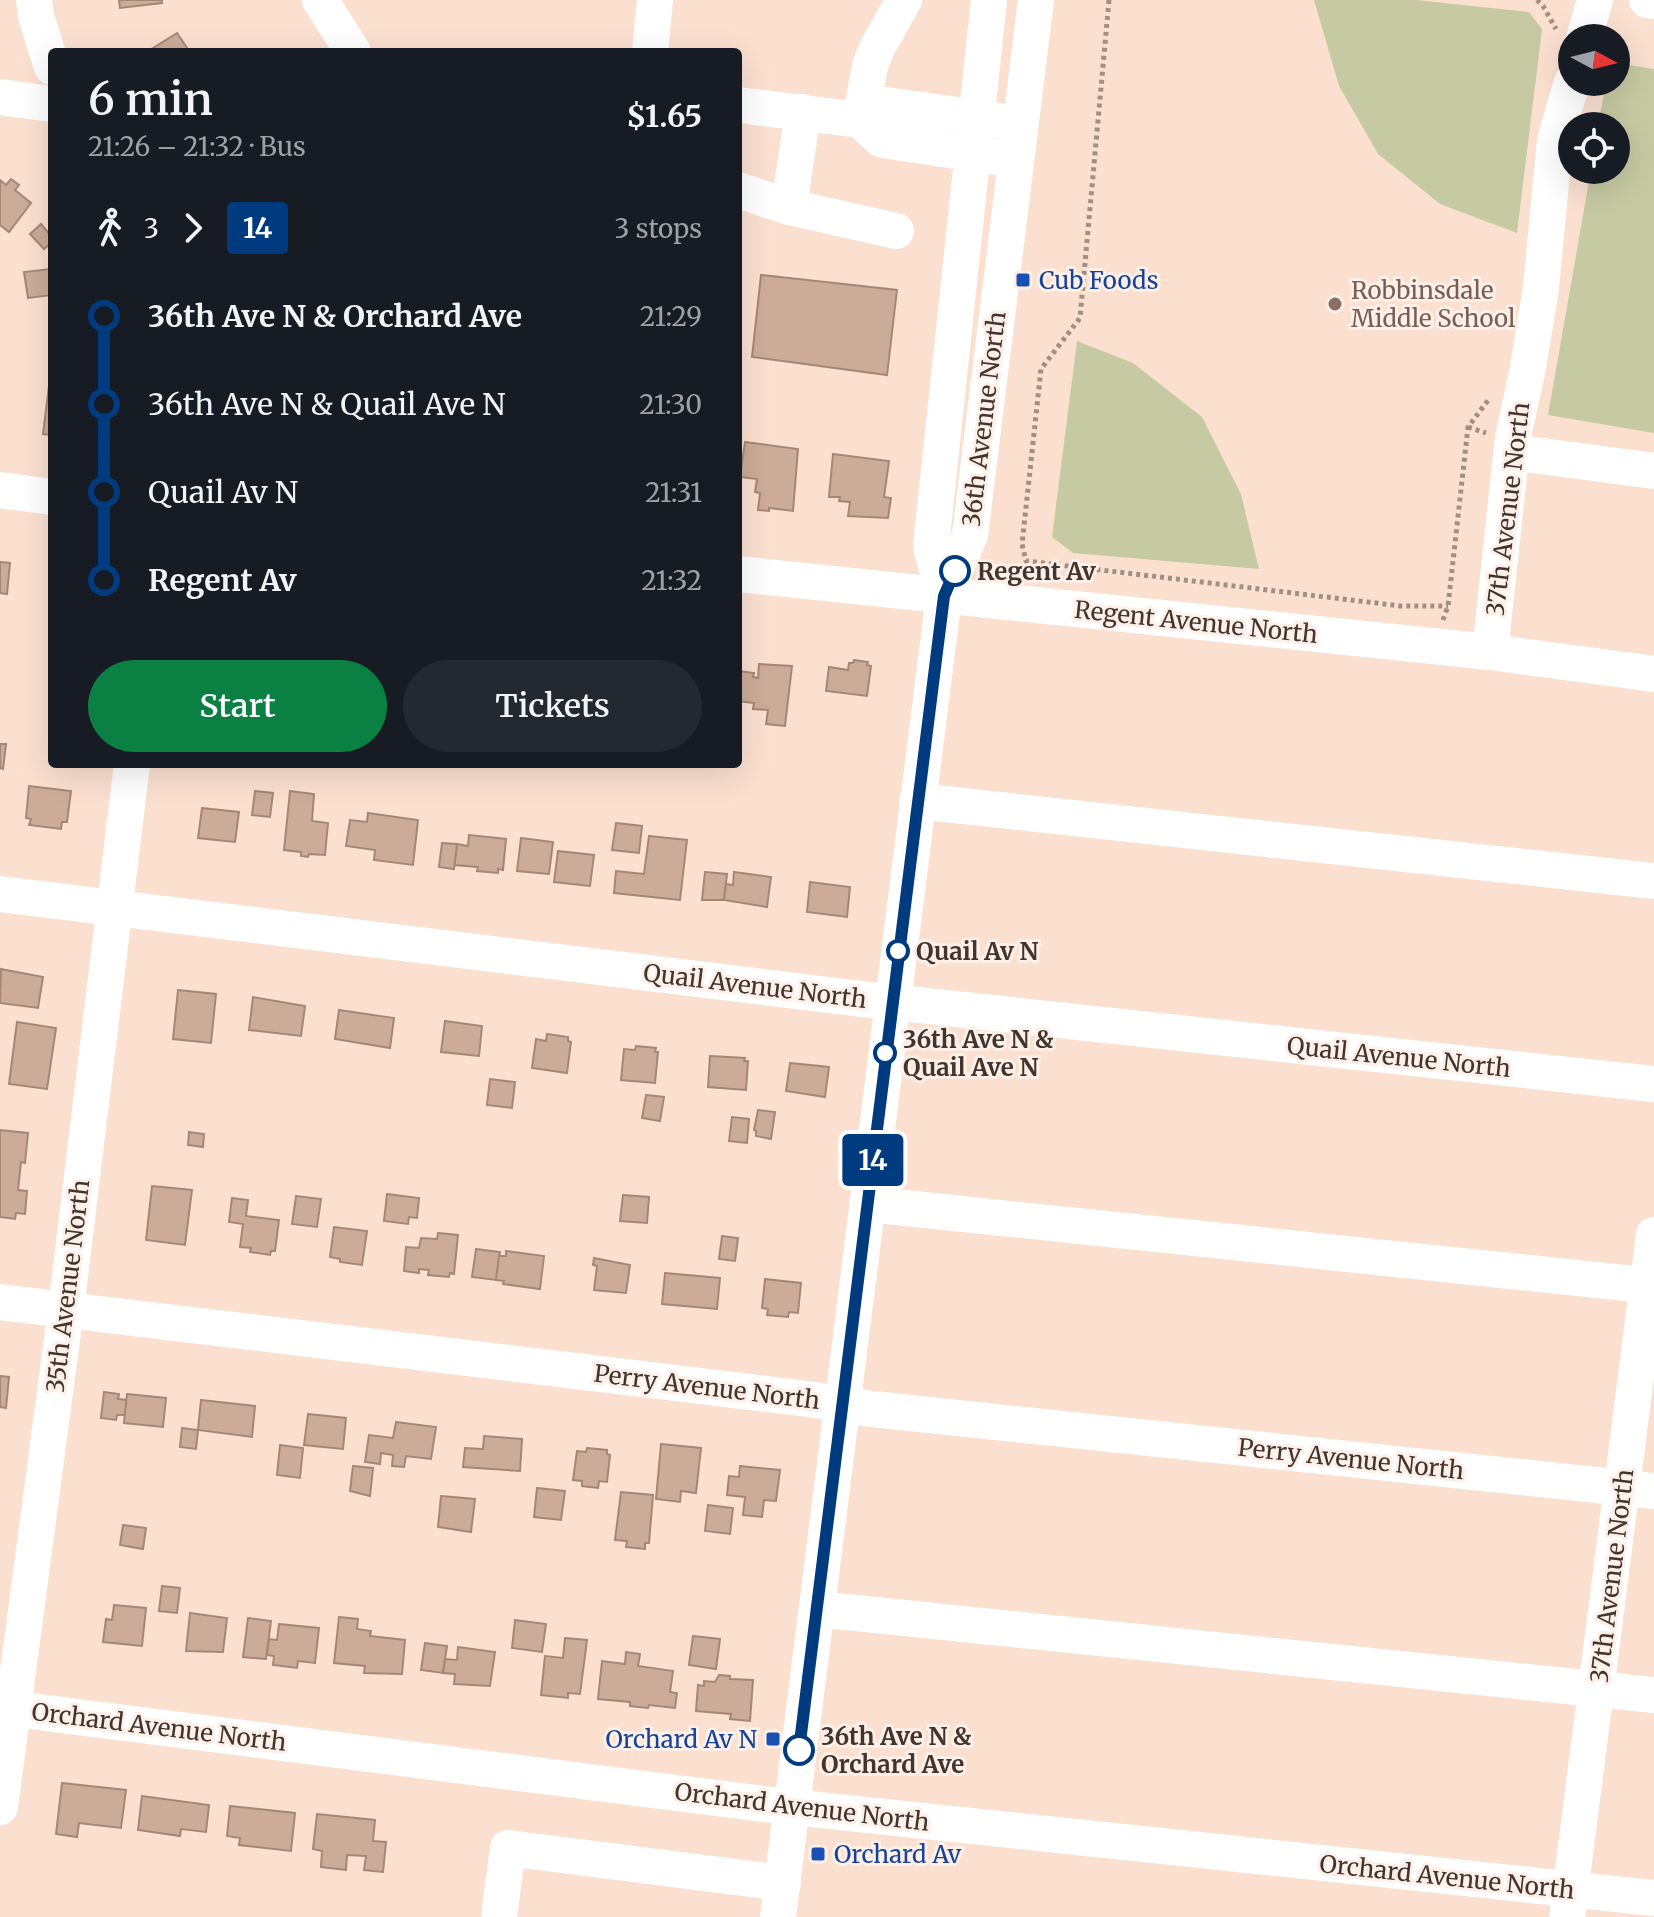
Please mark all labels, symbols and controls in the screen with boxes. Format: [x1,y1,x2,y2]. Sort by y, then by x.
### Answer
north arrow [1558,24,1630,96]
map controls [1558,24,1630,184]
text: 6 min [88,72,213,127]
text: $1.65 [626,97,702,135]
button: locate [1558,112,1630,184]
text: 21:26 – 21:32 · Bus [88,130,306,163]
icon: walk [88,206,132,250]
icon: forward [171,206,215,250]
text: 14 [243,210,272,246]
text: 3 [144,212,159,245]
text: 3 stops [615,212,702,245]
place label: Cub Foods [1039,265,1158,296]
marker: Cub Foods [1014,271,1032,289]
place label: Robbinsdale Middle School [1351,275,1515,334]
marker: Robbinsdale Middle School [1326,295,1344,313]
text: 36th Ave N & Orchard Ave [148,297,522,335]
text: 21:29 [640,300,702,333]
street label: 36th Avenue North [955,310,1013,528]
text: 36th Ave N & Quail Ave N [148,385,506,423]
text: 21:30 [639,388,702,421]
street label: 37th Avenue North [1480,400,1537,618]
text: Quail Av N [148,473,298,511]
text: 21:31 [645,476,702,509]
marker: Regent Av [940,556,970,586]
place label: Regent Av [977,556,1097,587]
text: Regent Av [148,561,297,599]
text: 21:32 [641,564,702,597]
street label: Regent Avenue North [1073,594,1319,650]
button: Start [88,660,387,752]
button: Tickets [403,660,702,752]
place label: Quail Av N [916,936,1039,967]
marker: Quail Av N [887,940,909,962]
street label: Quail Avenue North [642,957,869,1015]
place label: 36th Ave N & Quail Ave N [903,1024,1053,1083]
street label: Quail Avenue North [1286,1030,1512,1084]
marker: 36th Ave N & Quail Ave N [874,1042,896,1064]
line badge: 14 [837,1134,909,1186]
text: 14 [858,1142,888,1178]
street label: 35th Avenue North [40,1178,96,1394]
street label: Perry Avenue North [592,1358,822,1416]
street label: Perry Avenue North [1236,1432,1466,1486]
street label: 37th Avenue North [1584,1467,1641,1685]
street label: Orchard Avenue North [30,1696,288,1758]
place label: 36th Ave N & Orchard Ave [821,1721,971,1780]
place label: Orchard Av N [606,1724,757,1755]
marker: Orchard Av N [764,1730,782,1748]
marker: 36th Ave N & Orchard Ave [784,1735,814,1765]
street label: Orchard Avenue North [673,1776,931,1838]
place label: Orchard Av [834,1839,962,1870]
marker: Orchard Av [809,1845,827,1863]
street label: Orchard Avenue North [1318,1848,1576,1906]

